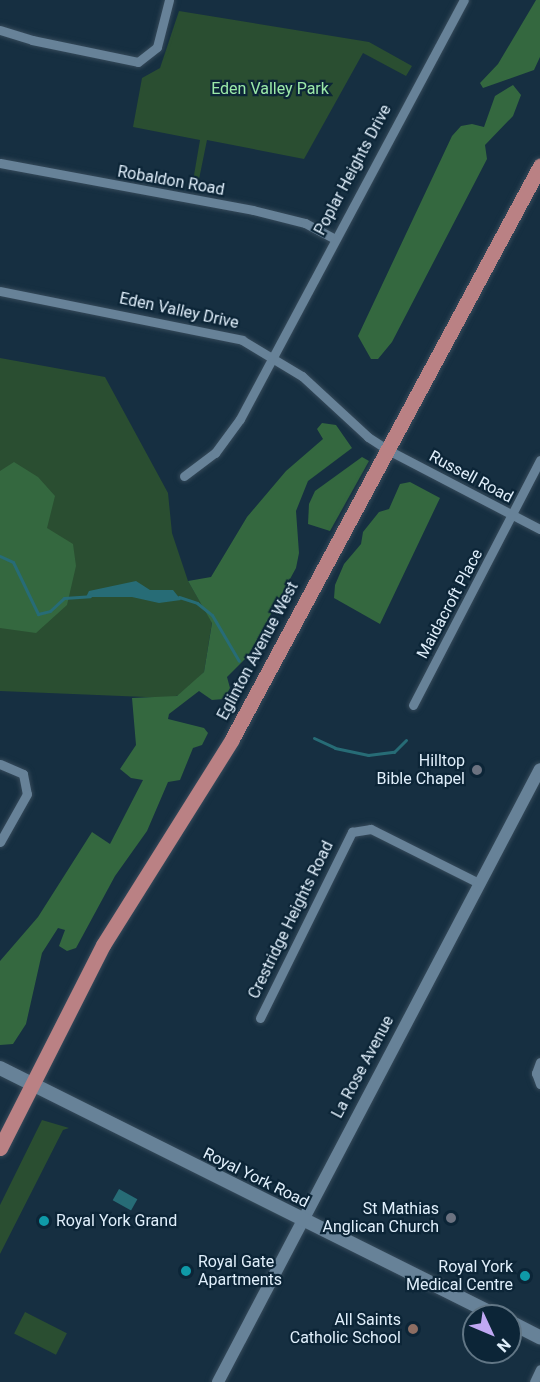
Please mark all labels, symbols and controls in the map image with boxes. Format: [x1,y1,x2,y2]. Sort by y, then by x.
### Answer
park label: Eden Valley Park [211,79,329,99]
street label: Poplar Heights Drive [310,101,396,239]
street label: Robaldon Road [116,162,226,200]
street label: Eden Valley Drive [118,289,240,333]
street label: Russell Road [426,447,516,507]
street label: Maidacroft Place [413,546,487,662]
street label: Eglinton Avenue West [213,579,303,723]
place label: Hilltop Bible Chapel [377,751,465,789]
marker: Hilltop Bible Chapel [470,763,484,777]
street label: Crestridge Heights Road [244,838,338,1002]
street label: La Rose Avenue [328,1012,398,1122]
street label: Royal York Road [200,1144,312,1212]
place label: St Mathias Anglican Church [323,1199,439,1237]
place label: Royal York Grand [56,1211,177,1231]
marker: St Mathias Anglican Church [444,1211,458,1225]
marker: Royal York Grand [37,1214,51,1228]
place label: Royal Gate Apartments [198,1252,282,1290]
place label: Royal York Medical Centre [406,1257,513,1295]
marker: Royal Gate Apartments [179,1264,193,1278]
marker: Royal York Medical Centre [518,1269,532,1283]
north arrow [462,1304,522,1364]
place label: All Saints Catholic School [290,1310,401,1348]
marker: All Saints Catholic School [406,1322,420,1336]
text: N [493,1335,515,1356]

